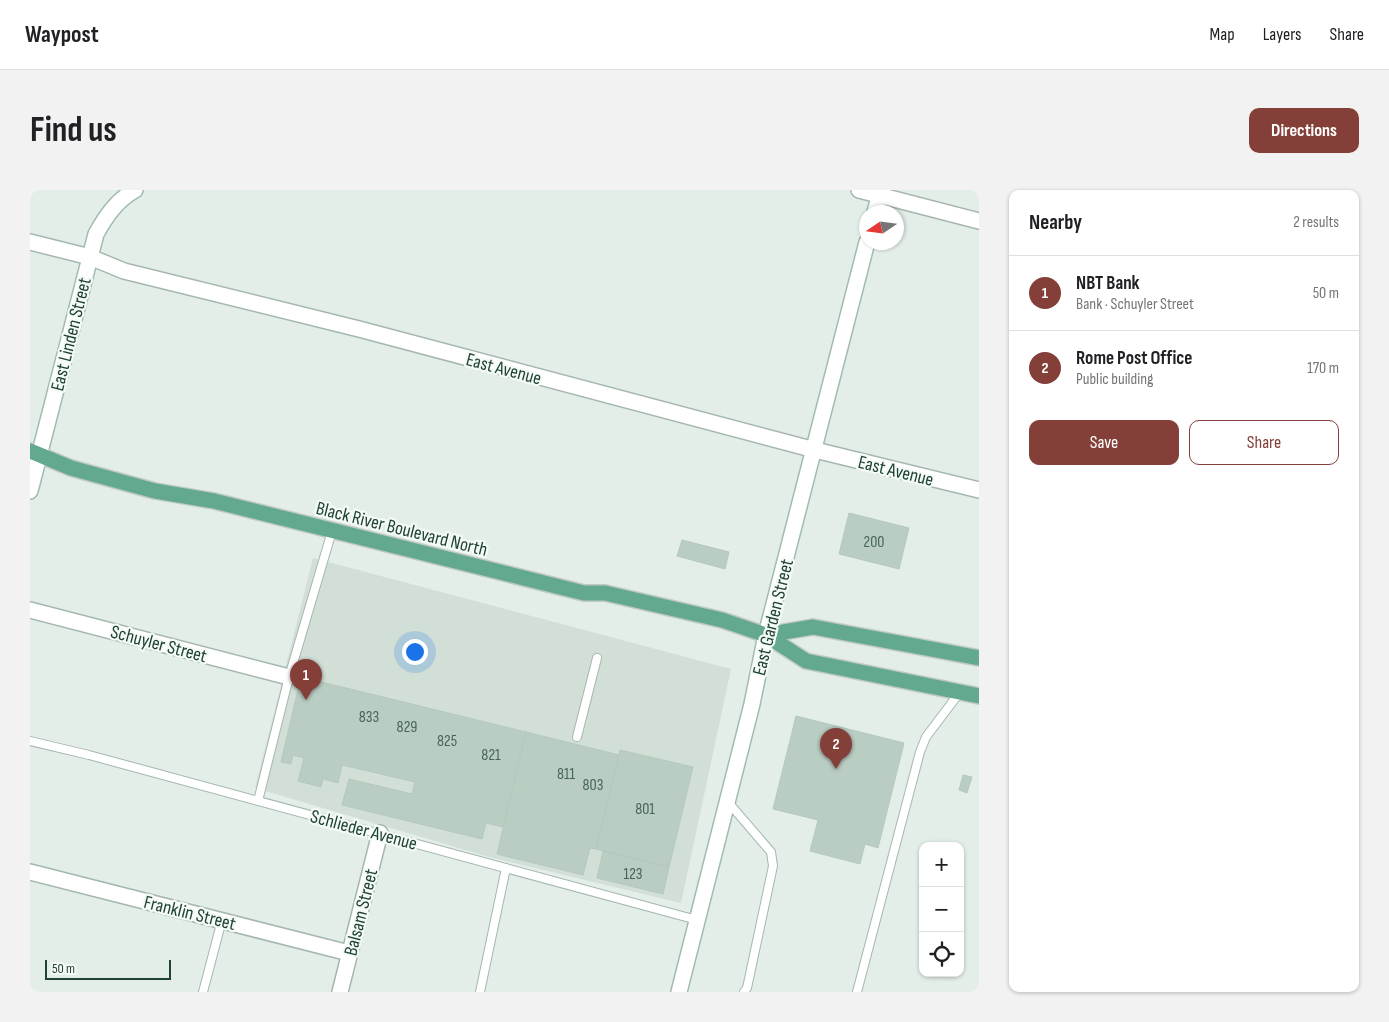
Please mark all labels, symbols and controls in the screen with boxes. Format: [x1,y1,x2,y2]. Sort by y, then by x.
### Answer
text: Waypost [25,20,99,49]
text: Map [1210,24,1235,45]
text: Layers [1263,24,1302,45]
text: Share [1330,24,1364,45]
button: Directions [1249,108,1359,153]
text: Find us [30,109,117,152]
north arrow [859,205,904,250]
text: Nearby [1029,210,1082,235]
text: 2 results [1293,213,1339,232]
text: NBT Bank [1076,272,1140,295]
street label: East Linden Street [46,275,97,393]
text: 1 [1042,284,1048,303]
text: 50 m [1313,284,1339,303]
text: Bank · Schuyler Street [1076,295,1194,314]
text: Rome Post Office [1076,347,1192,370]
street label: East Avenue [463,348,544,391]
text: 2 [1041,359,1049,378]
text: 170 m [1307,359,1339,378]
text: Public building [1076,370,1153,389]
button: Save [1029,420,1179,465]
button: Share [1189,420,1339,465]
street label: East Avenue [856,451,936,492]
street label: Black River Boulevard North [314,497,490,562]
house number: 200 [864,533,884,552]
street label: East Garden Street [748,557,799,678]
street label: Schuyler Street [108,621,210,668]
your location [402,639,428,665]
pin: 1 [290,659,322,700]
house number: 833 [359,708,379,727]
house number: 829 [397,718,417,737]
pin: 2 [820,728,852,769]
house number: 825 [437,732,457,751]
house number: 821 [481,746,501,765]
house number: 811 [557,765,575,784]
house number: 803 [583,776,603,795]
house number: 801 [635,800,655,819]
street label: Schlieder Avenue [308,805,419,856]
map controls [919,842,964,977]
button: + [919,842,964,887]
house number: 123 [623,865,643,884]
street label: Balsam Street [340,866,383,958]
button: − [919,887,964,932]
street label: Franklin Street [141,891,238,936]
button: locate [919,932,964,977]
scale bar [45,957,171,980]
text: 50 m [52,960,75,977]

